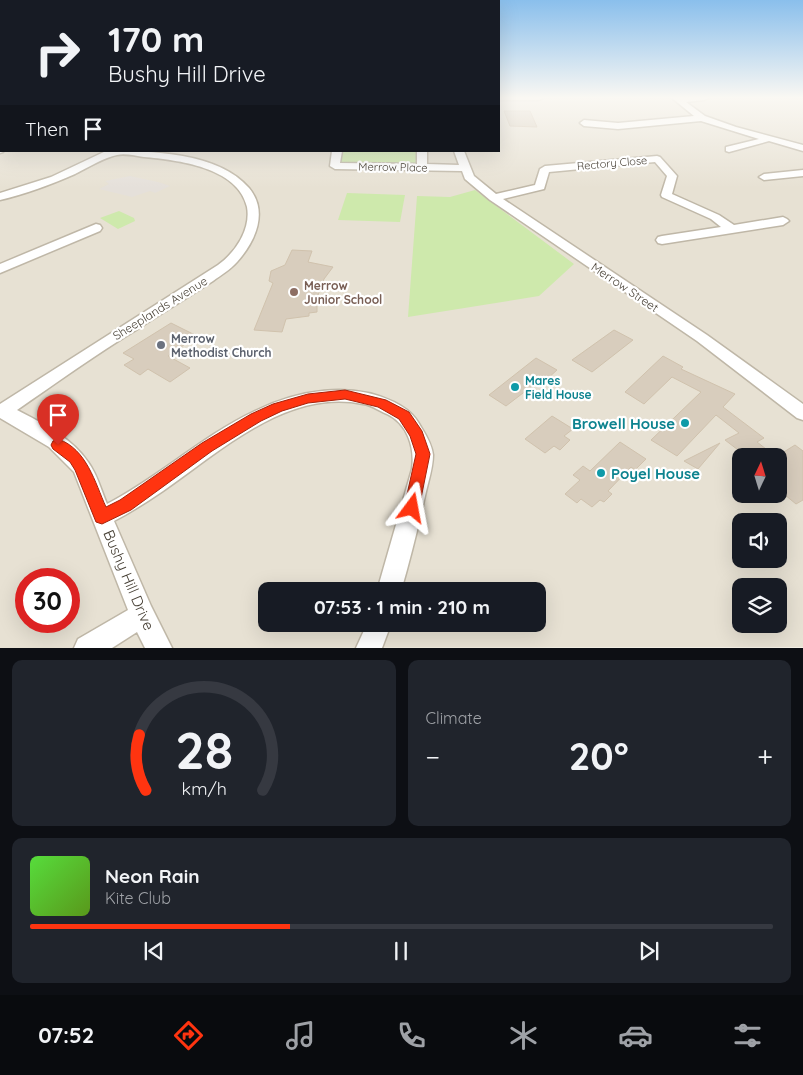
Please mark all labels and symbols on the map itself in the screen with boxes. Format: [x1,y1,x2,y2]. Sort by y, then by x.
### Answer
street label: Rectory Close [576,153,648,173]
street label: Merrow Place [358,159,428,175]
street label: Merrow Street [588,259,662,315]
street label: Sheeplands Avenue [110,273,210,343]
place label: Merrow Junior School [304,278,382,307]
marker: Merrow Junior School [288,286,300,298]
place label: Merrow Methodist Church [171,331,272,360]
marker: Merrow Methodist Church [155,339,167,351]
place label: Mares Field House [525,373,592,402]
marker: Mares Field House [509,381,521,393]
pin [37,394,79,445]
place label: Browell House [572,414,675,433]
marker: Browell House [679,417,691,429]
north arrow [732,448,788,502]
place label: Poyel House [611,464,700,483]
marker: Poyel House [595,467,607,479]
position arrow [385,481,437,533]
street label: Bushy Hill Drive [99,527,159,633]
speed limit sign: 30 [15,568,80,633]

